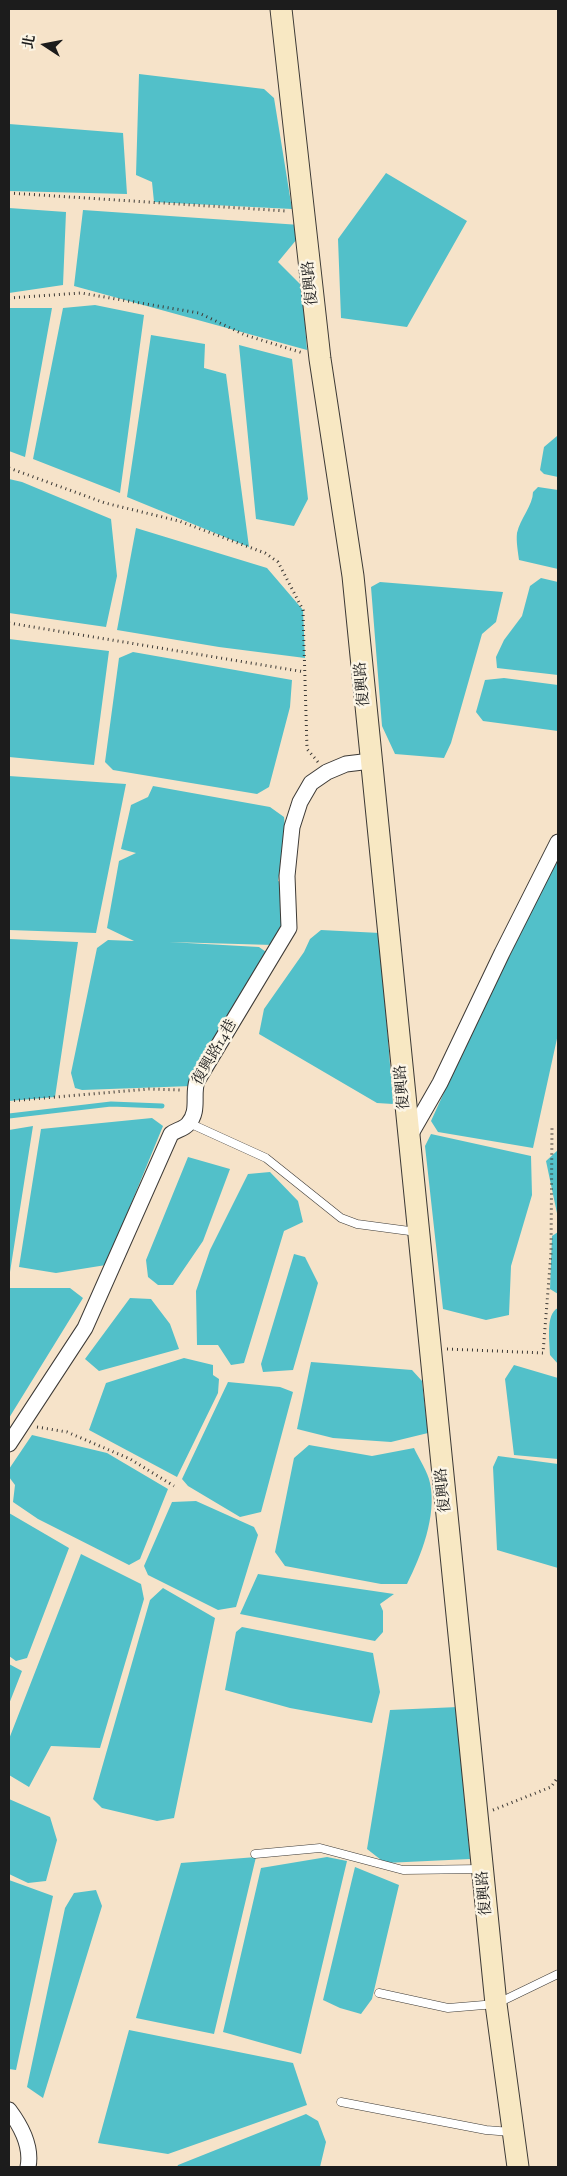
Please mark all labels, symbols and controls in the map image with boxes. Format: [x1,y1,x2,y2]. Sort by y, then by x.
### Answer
north arrow [20,20,70,70]
text: 北 [19,33,41,51]
street label: 復興路 [301,260,323,306]
street label: 復興路 [353,661,375,707]
street label: 復興路14巷 [190,1017,242,1089]
street label: 復興路 [393,1064,415,1110]
street label: 復興路 [434,1467,456,1513]
street label: 復興路 [475,1870,497,1916]

